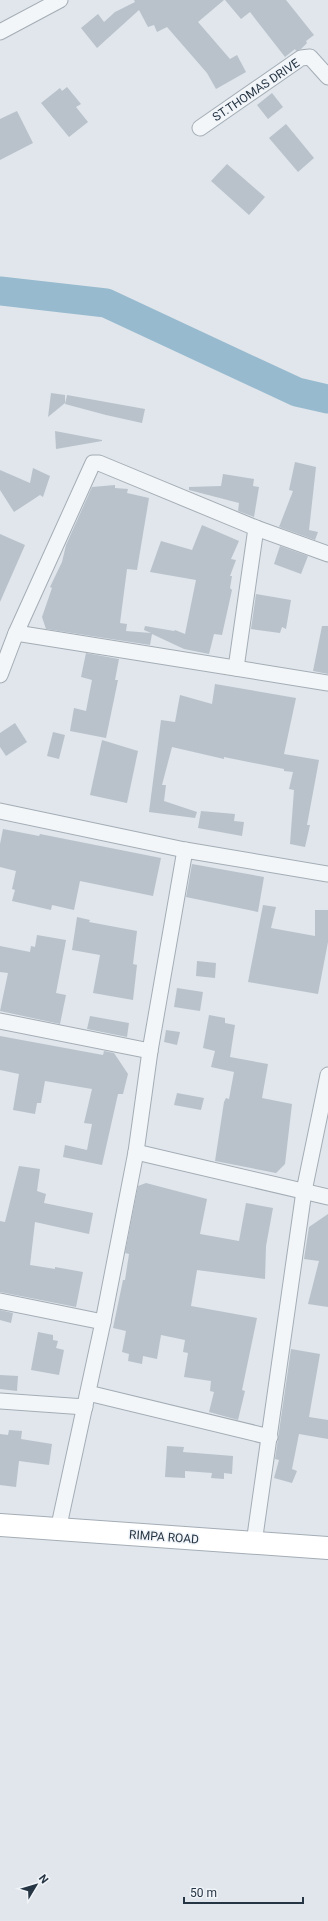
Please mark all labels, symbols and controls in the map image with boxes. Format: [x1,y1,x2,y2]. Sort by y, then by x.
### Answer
street label: ST.THOMAS DRIVE [210,56,302,124]
street label: RIMPA ROAD [129,1528,199,1546]
north arrow [16,1865,56,1905]
text: N [36,1872,51,1886]
scale bar [184,1879,303,1905]
text: 50 m [190,1886,217,1900]

